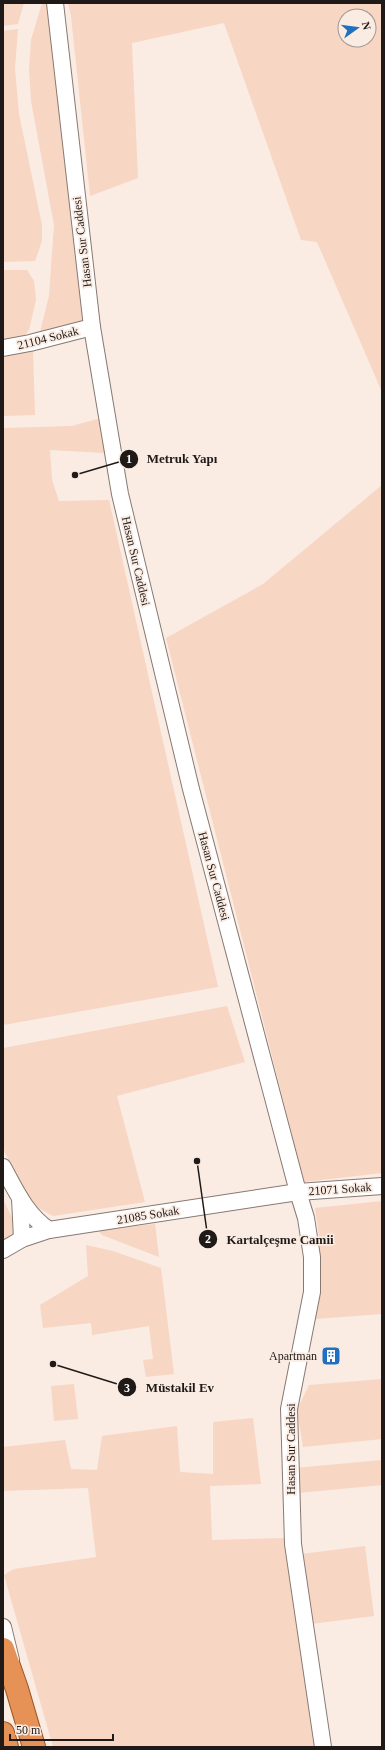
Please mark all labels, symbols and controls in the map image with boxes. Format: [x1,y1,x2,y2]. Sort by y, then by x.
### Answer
north arrow [337,8,377,48]
text: N [360,20,373,31]
street label: Hasan Sur Caddesi [69,195,95,288]
street label: 21104 Sokak [16,324,80,352]
callout: Metruk Yapı [119,446,226,471]
text: Metruk Yapı [147,451,218,466]
text: 1 [126,452,132,466]
street label: Hasan Sur Caddesi [119,515,153,608]
street label: Hasan Sur Caddesi [195,830,233,923]
street label: 21071 Sokak [308,1180,372,1198]
street label: 21085 Sokak [116,1203,180,1227]
callout: Kartalçeşme Camii [198,1227,341,1252]
text: 2 [205,1232,211,1246]
text: Kartalçeşme Camii [226,1232,334,1247]
building icon: Apartman [320,1345,342,1367]
place label: Apartman [269,1349,317,1363]
callout: Müstakil Ev [117,1375,222,1400]
text: Müstakil Ev [146,1380,215,1395]
text: 3 [124,1381,130,1395]
street label: Hasan Sur Caddesi [284,1403,298,1495]
scale bar [10,1716,113,1742]
text: 50 m [16,1723,41,1737]

